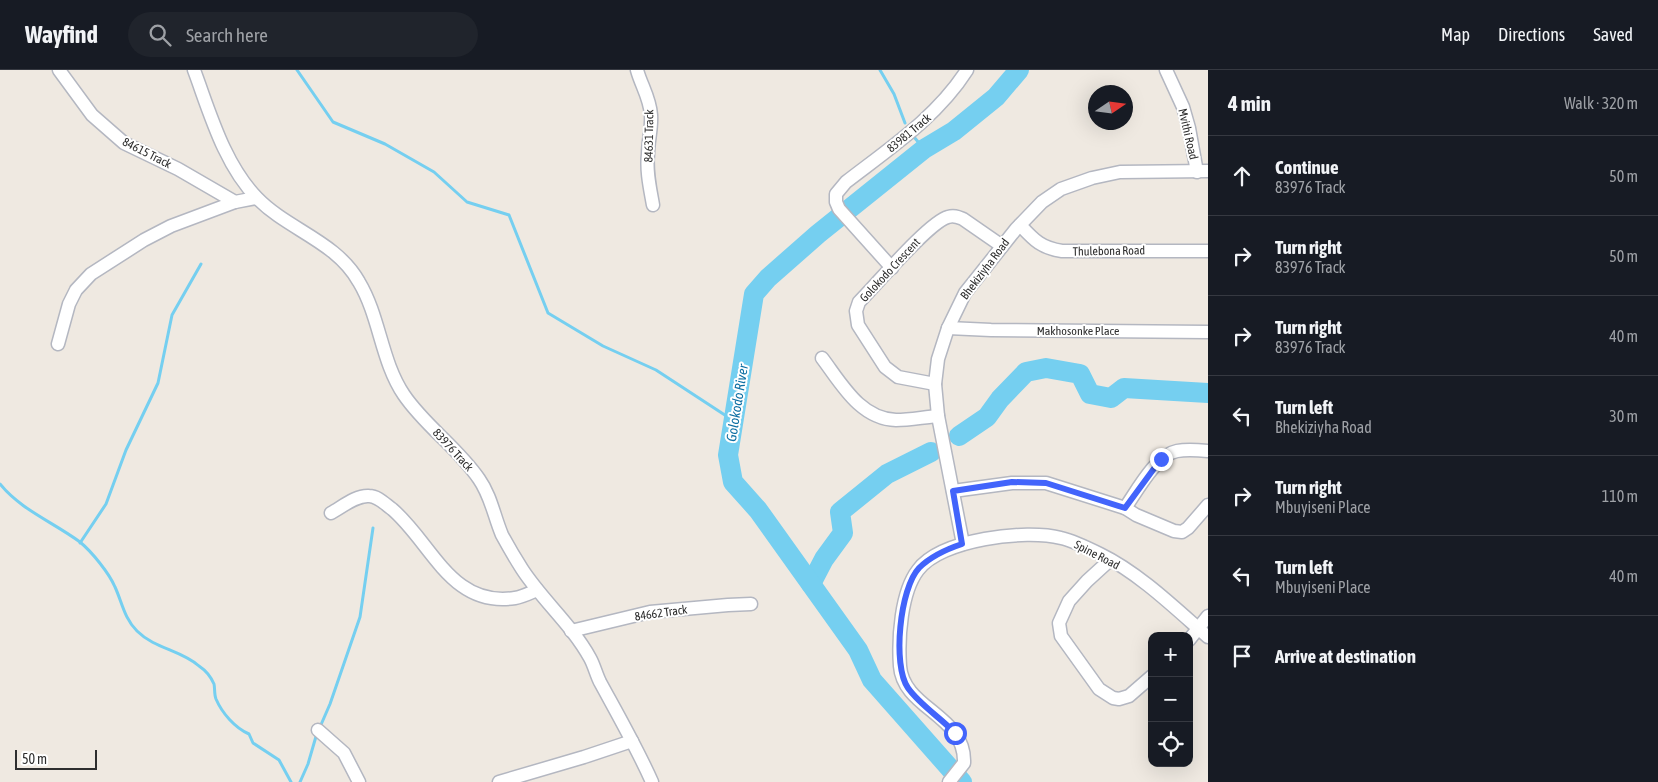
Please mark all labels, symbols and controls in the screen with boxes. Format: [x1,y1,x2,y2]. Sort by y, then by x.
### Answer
search box [128,12,478,57]
text: Wayfind [25,21,98,48]
icon: search [146,21,174,49]
text: Search here [186,24,268,46]
text: Map [1441,24,1470,45]
text: Directions [1498,24,1565,45]
text: Saved [1593,24,1633,45]
north arrow [1088,85,1133,130]
text: 4 min [1228,91,1271,115]
text: Walk · 320 m [1564,94,1638,112]
street label: Mvithi Road [1175,107,1201,161]
street label: 84631 Track [642,109,656,163]
street label: 83981 Track [884,110,934,155]
street label: 84615 Track [120,135,174,172]
text: Continue [1275,156,1339,178]
icon: ahead [1228,162,1256,190]
text: 50 m [1609,167,1638,185]
text: 83976 Track [1275,178,1346,196]
street label: Golokodo Crescent [857,235,924,305]
street label: Bhekiziyha Road [958,236,1012,302]
text: Turn right [1275,236,1342,258]
icon: right [1228,242,1256,270]
street label: Thulebona Road [1073,243,1145,259]
text: 50 m [1609,247,1638,265]
text: 83976 Track [1275,258,1346,276]
text: Turn right [1275,316,1342,338]
icon: right [1228,322,1256,350]
street label: Makhosonke Place [1037,324,1119,338]
text: 40 m [1609,327,1638,345]
text: 83976 Track [1275,338,1346,356]
water label: Golokodo River [723,362,751,443]
text: Turn left [1275,396,1333,418]
icon: left [1228,402,1256,430]
text: 30 m [1609,407,1638,425]
text: Bhekiziyha Road [1275,418,1372,436]
street label: 83976 Track [430,426,477,475]
route end [1150,448,1173,471]
text: Turn right [1275,476,1342,498]
icon: right [1228,482,1256,510]
text: 110 m [1602,487,1638,505]
text: Mbuyiseni Place [1275,498,1371,516]
street label: Spine Road [1072,538,1122,572]
text: Turn left [1275,556,1333,578]
icon: left [1228,562,1256,590]
text: 40 m [1609,567,1638,585]
text: Mbuyiseni Place [1275,578,1371,596]
street label: 84662 Track [634,602,689,624]
map controls [1148,632,1193,767]
button: + [1148,632,1193,677]
icon: arrive [1228,642,1256,670]
text: Arrive at destination [1275,645,1416,667]
button: − [1148,677,1193,722]
route start [944,722,967,745]
button: locate [1148,722,1193,767]
scale bar [15,747,98,770]
text: 50 m [22,751,47,767]

